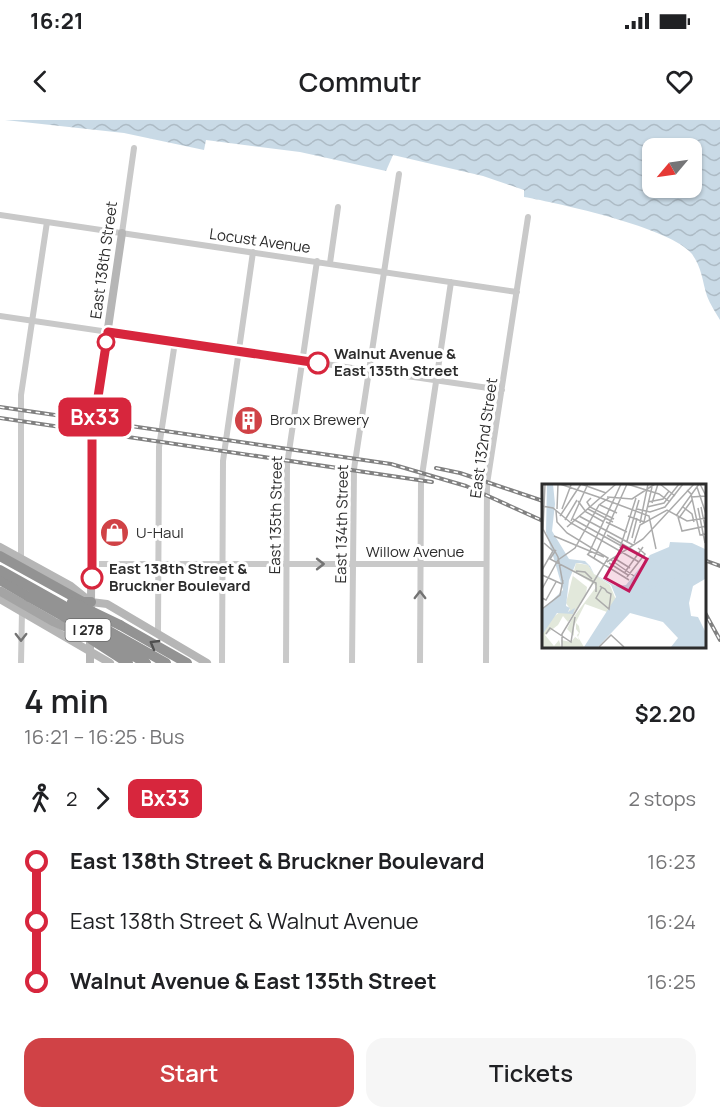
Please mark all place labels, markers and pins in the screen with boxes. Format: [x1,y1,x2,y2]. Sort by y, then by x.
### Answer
unlabelled marker [97,333,115,351]
place label: Walnut Avenue & East 135th Street [334,343,459,381]
marker: Walnut Avenue & East 135th Street [307,352,329,374]
building icon: Bronx Brewery [233,404,265,436]
place label: Bronx Brewery [270,409,369,430]
shop icon: U-Haul [99,517,131,549]
place label: U-Haul [136,522,184,543]
place label: East 138th Street & Bruckner Boulevard [109,558,250,596]
marker: East 138th Street & Bruckner Boulevard [81,567,103,589]

